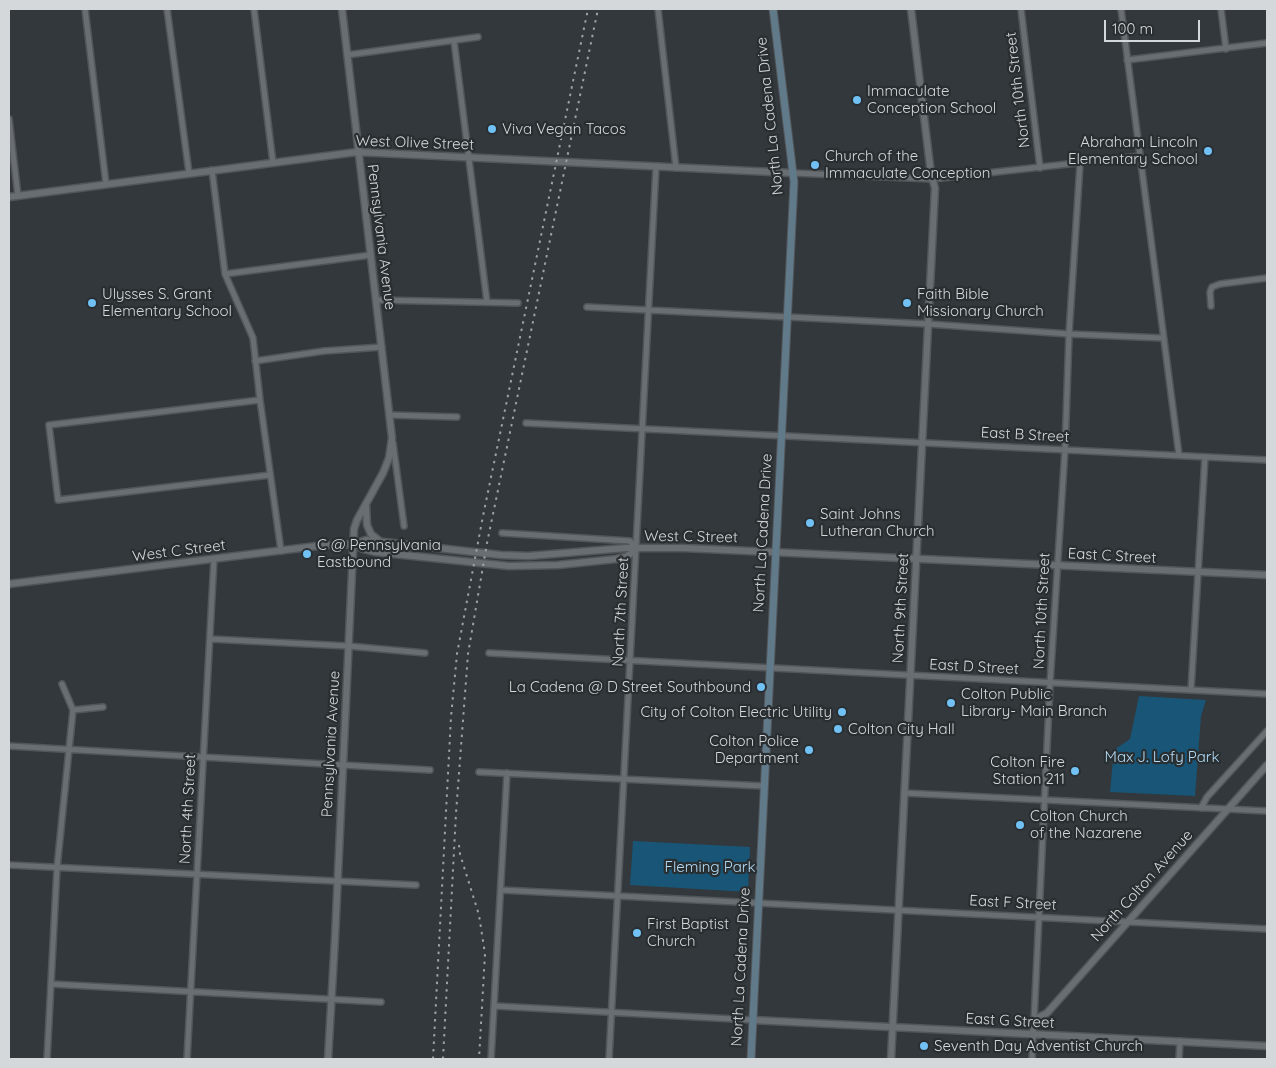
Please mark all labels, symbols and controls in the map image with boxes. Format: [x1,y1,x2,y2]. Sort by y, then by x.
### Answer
scale bar [1106,10,1202,42]
text: 100 m [1112,19,1153,38]
street label: North 10th Street [1002,31,1034,149]
street label: North La Cadena Drive [753,36,787,196]
place label: Immaculate Conception School [867,82,996,117]
marker: Immaculate Conception School [851,94,863,106]
place label: Viva Vegan Tacos [502,120,626,138]
marker: Viva Vegan Tacos [486,123,498,135]
street label: West Olive Street [355,132,475,154]
place label: Abraham Lincoln Elementary School [1068,133,1198,168]
marker: Abraham Lincoln Elementary School [1202,145,1214,157]
place label: Church of the Immaculate Conception [825,147,991,182]
marker: Church of the Immaculate Conception [809,159,821,171]
street label: Pennsylvania Avenue [363,163,399,311]
place label: Ulysses S. Grant Elementary School [102,285,232,320]
place label: Faith Bible Missionary Church [917,285,1044,320]
marker: Ulysses S. Grant Elementary School [86,297,98,309]
marker: Faith Bible Missionary Church [901,297,913,309]
street label: East B Street [980,424,1070,446]
street label: North La Cadena Drive [750,453,776,613]
place label: Saint Johns Lutheran Church [820,505,935,540]
marker: Saint Johns Lutheran Church [804,517,816,529]
street label: West C Street [644,527,738,547]
street label: West C Street [131,536,227,566]
place label: C @ Pennsylvania Eastbound [317,536,441,571]
street label: East C Street [1067,545,1157,567]
marker: C @ Pennsylvania Eastbound [301,548,313,560]
street label: North 9th Street [889,552,913,664]
street label: North 10th Street [1030,552,1054,670]
street label: North 7th Street [609,557,633,667]
street label: East D Street [929,656,1019,678]
street label: Pennsylvania Avenue [318,670,344,818]
place label: La Cadena @ D Street Southbound [509,678,751,696]
marker: La Cadena @ D Street Southbound [755,681,767,693]
place label: Colton Public Library- Main Branch [961,685,1107,720]
marker: Colton Public Library- Main Branch [945,697,957,709]
place label: City of Colton Electric Utility [640,703,832,721]
marker: City of Colton Electric Utility [836,706,848,718]
place label: Colton City Hall [848,720,955,738]
marker: Colton City Hall [832,723,844,735]
place label: Colton Police Department [709,732,799,767]
marker: Colton Police Department [803,744,815,756]
park label: Max J. Lofy Park [1104,748,1220,766]
place label: Colton Fire Station 211 [990,753,1065,788]
street label: North 4th Street [176,754,200,864]
marker: Colton Fire Station 211 [1069,765,1081,777]
place label: Colton Church of the Nazarene [1030,807,1142,842]
marker: Colton Church of the Nazarene [1014,819,1026,831]
street label: North Colton Avenue [1087,827,1197,945]
park label: Fleming Park [664,858,756,876]
street label: North La Cadena Drive [728,887,754,1047]
street label: East F Street [969,892,1057,914]
place label: First Baptist Church [647,915,729,950]
marker: First Baptist Church [631,927,643,939]
street label: East G Street [965,1010,1055,1032]
place label: Seventh Day Adventist Church [934,1037,1143,1055]
marker: Seventh Day Adventist Church [918,1040,930,1052]

